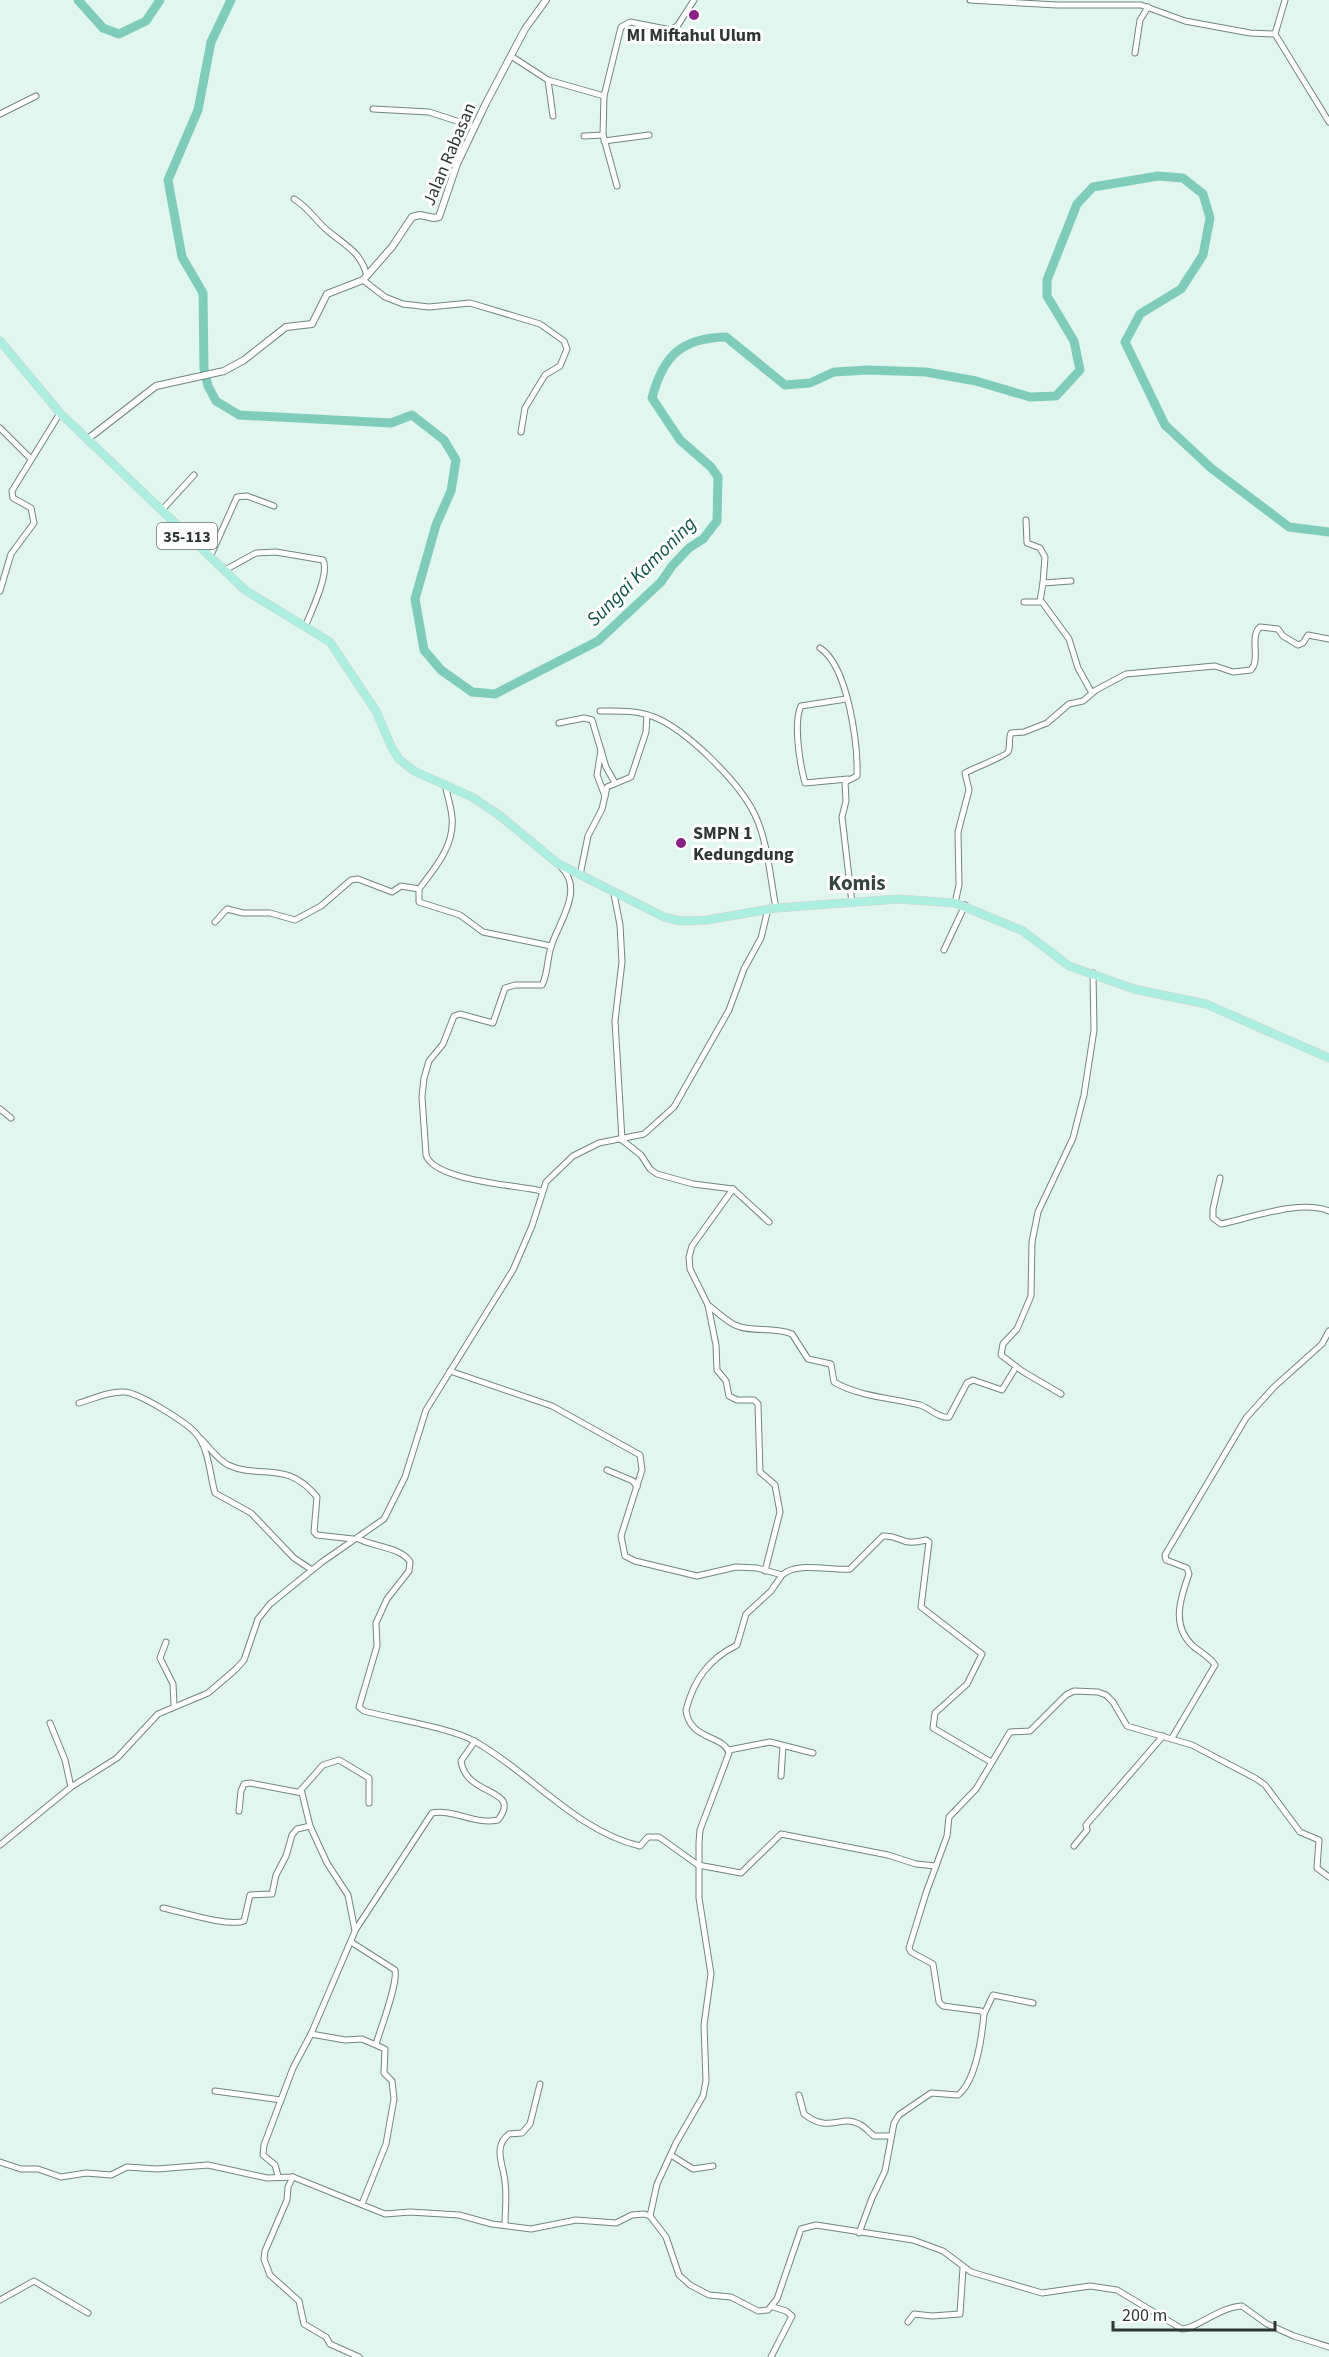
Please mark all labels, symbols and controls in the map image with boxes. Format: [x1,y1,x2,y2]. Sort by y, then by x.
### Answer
marker: MI Miftahul Ulum [687,8,701,22]
place label: MI Miftahul Ulum [627,23,761,48]
street label: Jalan Rabasan [417,99,482,209]
water label: Sungai Kamoning [580,510,703,633]
road number: 35-113 [157,523,217,549]
place label: SMPN 1 Kedungdung [693,821,794,867]
marker: SMPN 1 Kedungdung [674,836,688,850]
district label: Komis [828,868,886,898]
scale bar [1113,2294,1275,2332]
text: 200 m [1122,2303,1167,2328]

